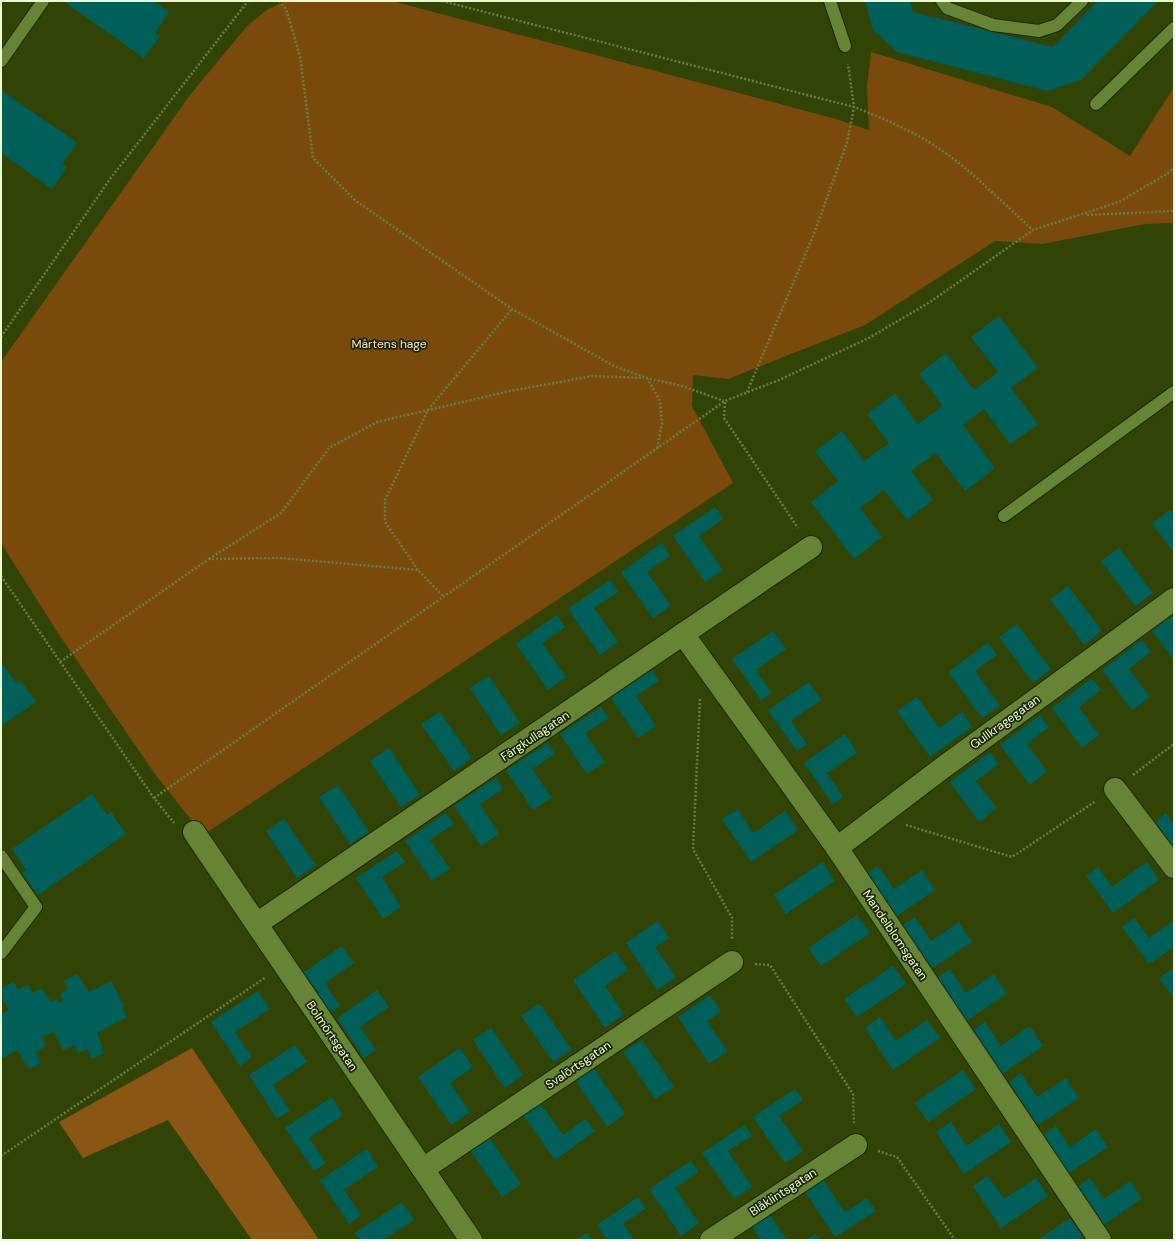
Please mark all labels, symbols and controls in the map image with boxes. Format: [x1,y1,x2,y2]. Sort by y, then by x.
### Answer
park label: Mårtens hage [351,336,427,352]
street label: Gullkragegatan [967,691,1043,753]
street label: Färgkullagatan [498,707,573,765]
street label: Mandelblomsgatan [859,887,931,983]
street label: Bolmörtsgatan [303,998,361,1074]
street label: Svalörtsgatan [542,1037,614,1093]
street label: Blåklintsgatan [746,1164,820,1220]

